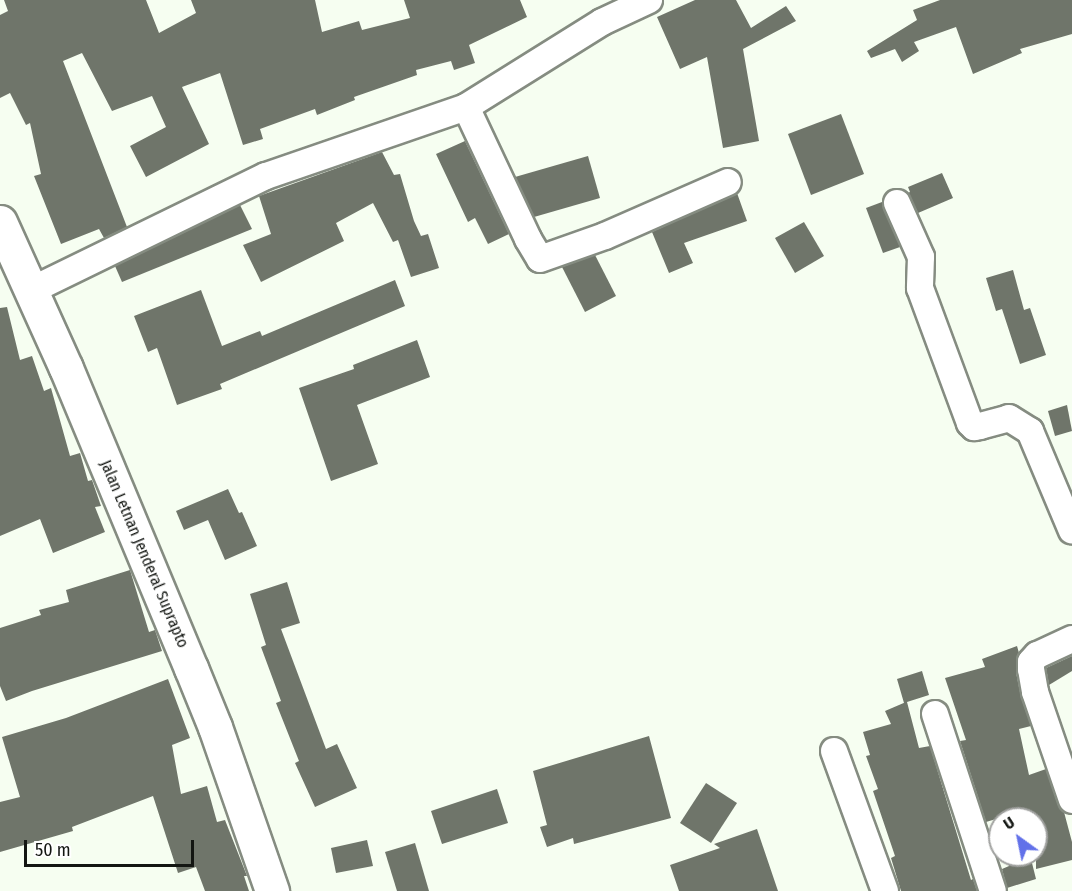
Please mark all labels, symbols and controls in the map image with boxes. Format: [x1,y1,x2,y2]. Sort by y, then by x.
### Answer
street label: Jalan Letnan Jenderal Suprapto [96,457,192,651]
north arrow [988,807,1048,867]
text: U [1000,813,1018,834]
scale bar [27,828,196,866]
text: 50 m [35,839,71,861]

